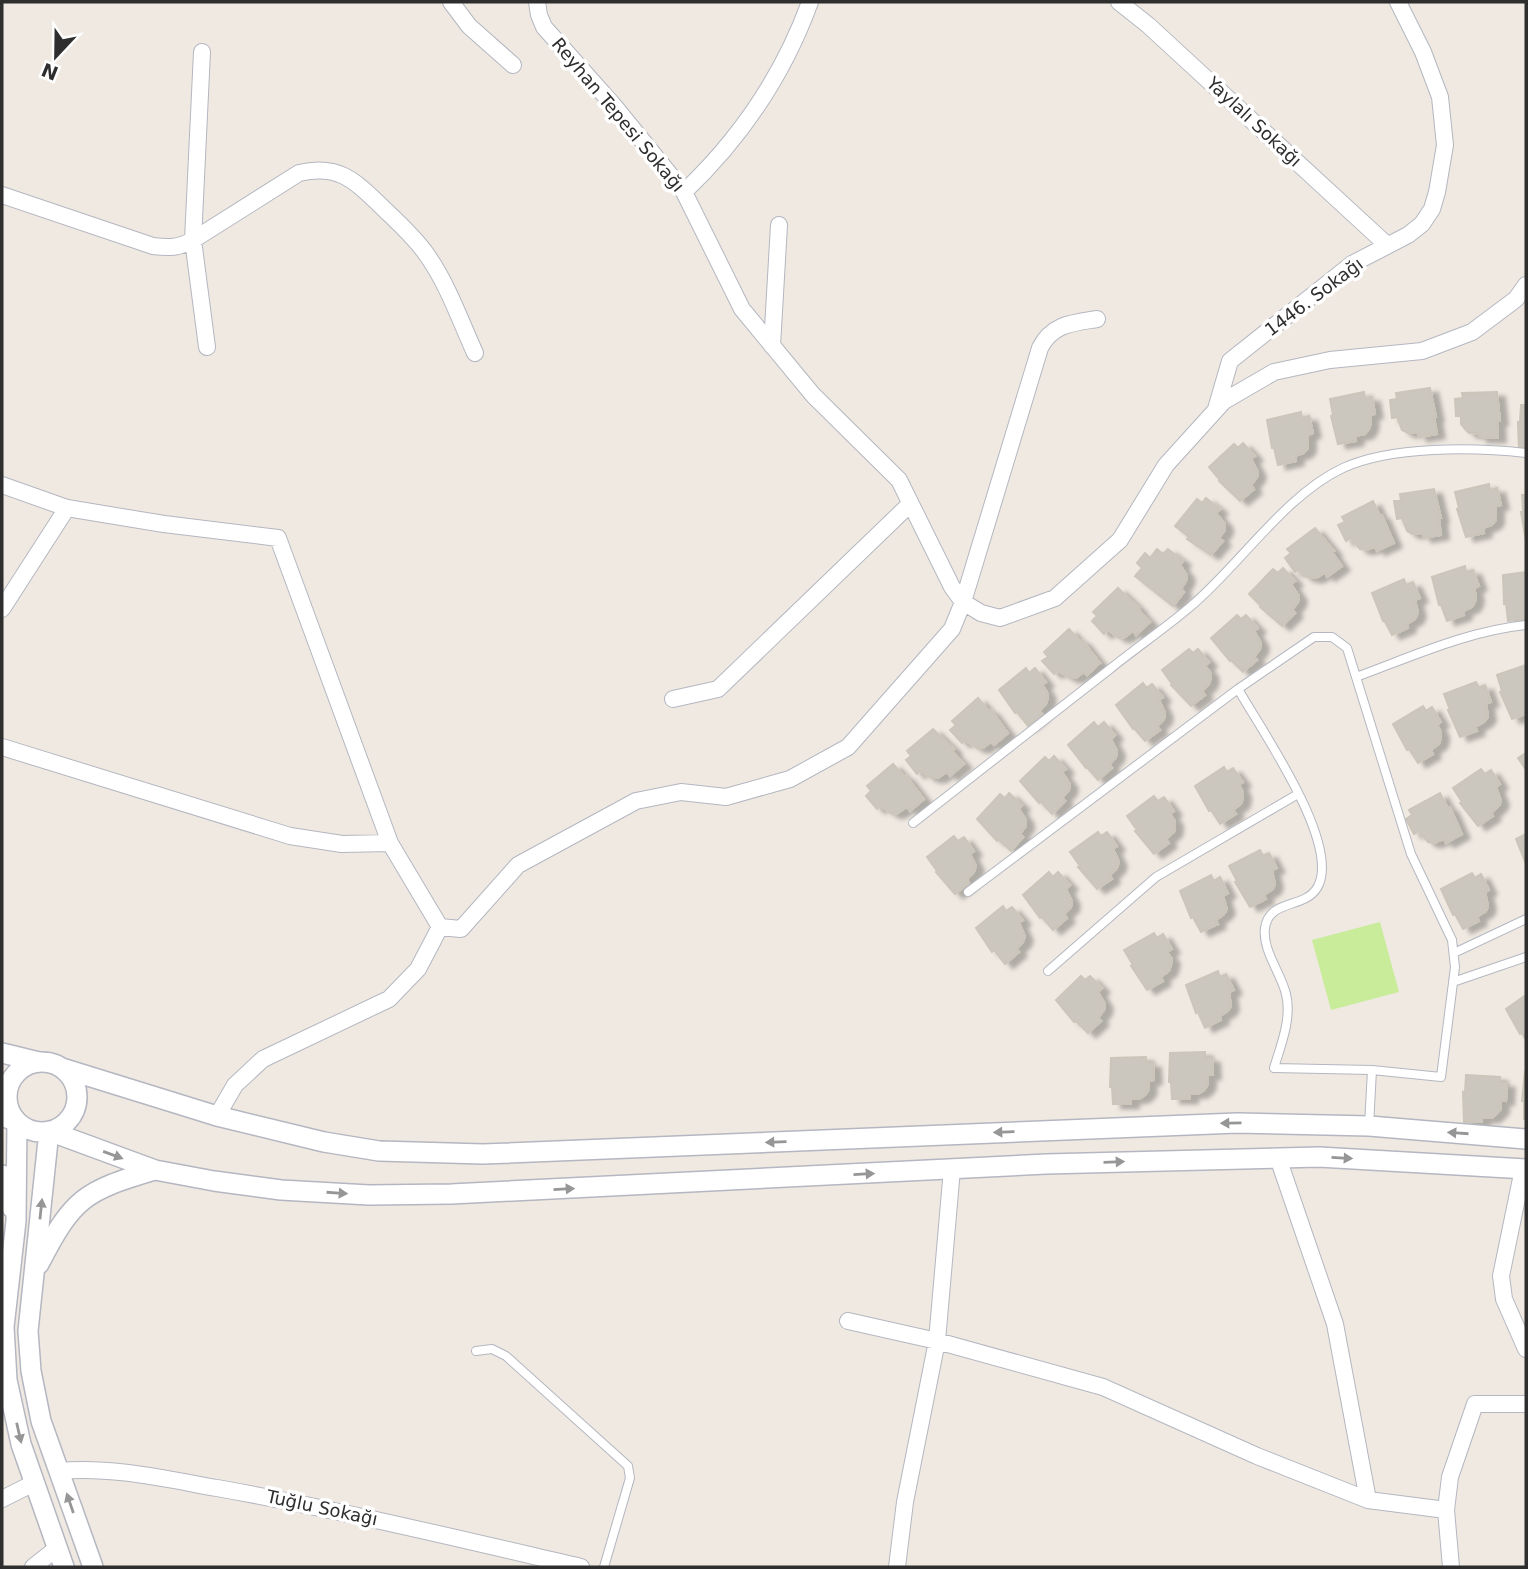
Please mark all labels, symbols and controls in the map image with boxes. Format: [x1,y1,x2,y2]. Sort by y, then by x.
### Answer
north arrow [21,21,91,91]
street label: Reyhan Tepesi Sokağı [548,33,689,196]
text: N [38,59,61,85]
street label: Yaylalı Sokağı [1202,72,1306,171]
street label: 1446. Sokağı [1261,253,1367,340]
one-way arrow [1220,1117,1242,1129]
one-way arrow [992,1127,1014,1138]
one-way arrow [1447,1127,1469,1138]
one-way arrow [765,1136,787,1147]
one-way arrow [103,1149,124,1160]
one-way arrow [1331,1153,1353,1164]
one-way arrow [1103,1156,1125,1168]
one-way arrow [854,1168,876,1179]
one-way arrow [553,1183,575,1194]
one-way arrow [326,1188,348,1199]
one-way arrow [36,1197,47,1219]
one-way arrow [14,1422,25,1444]
street label: Tuğlu Sokağı [264,1485,380,1530]
one-way arrow [64,1492,75,1513]

